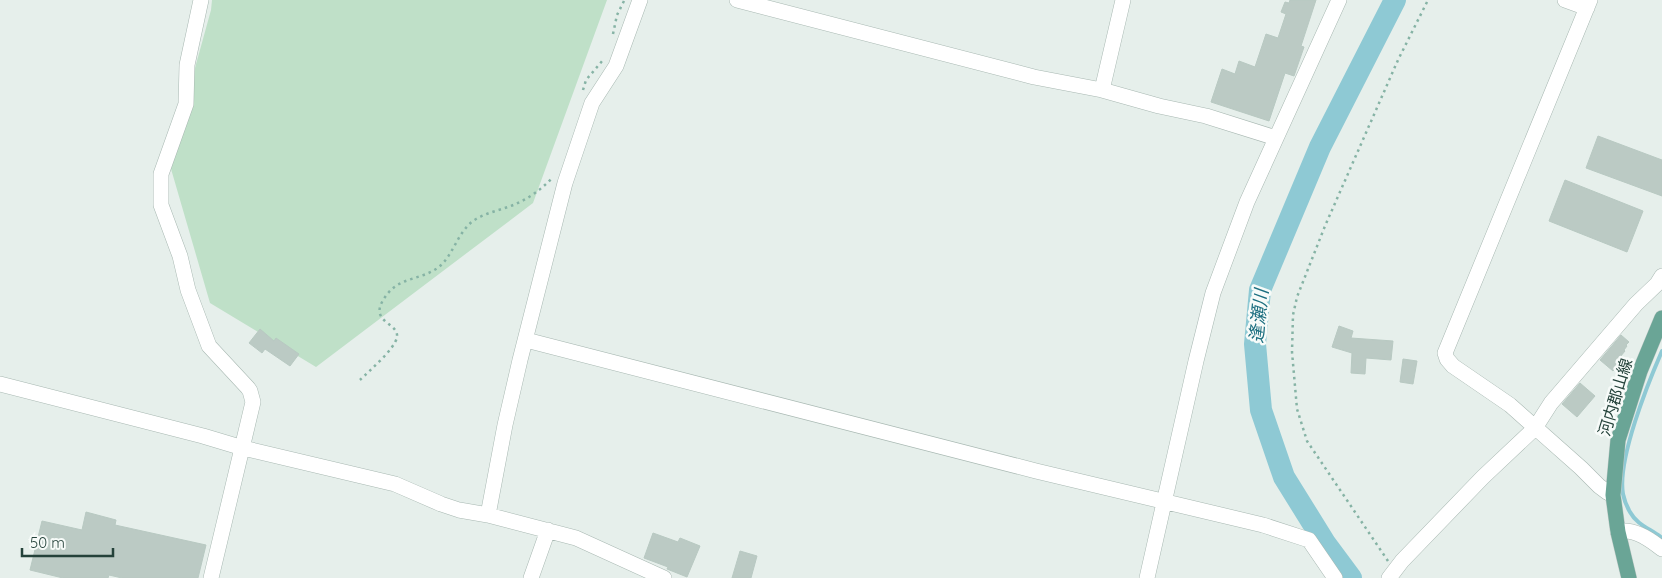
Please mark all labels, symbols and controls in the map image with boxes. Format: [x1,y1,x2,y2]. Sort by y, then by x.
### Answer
water label: 逢瀬川 [1244,286,1273,344]
street label: 河内郡山線 [1594,356,1636,438]
scale bar [22,526,114,558]
text: 50 m [30,533,65,552]

